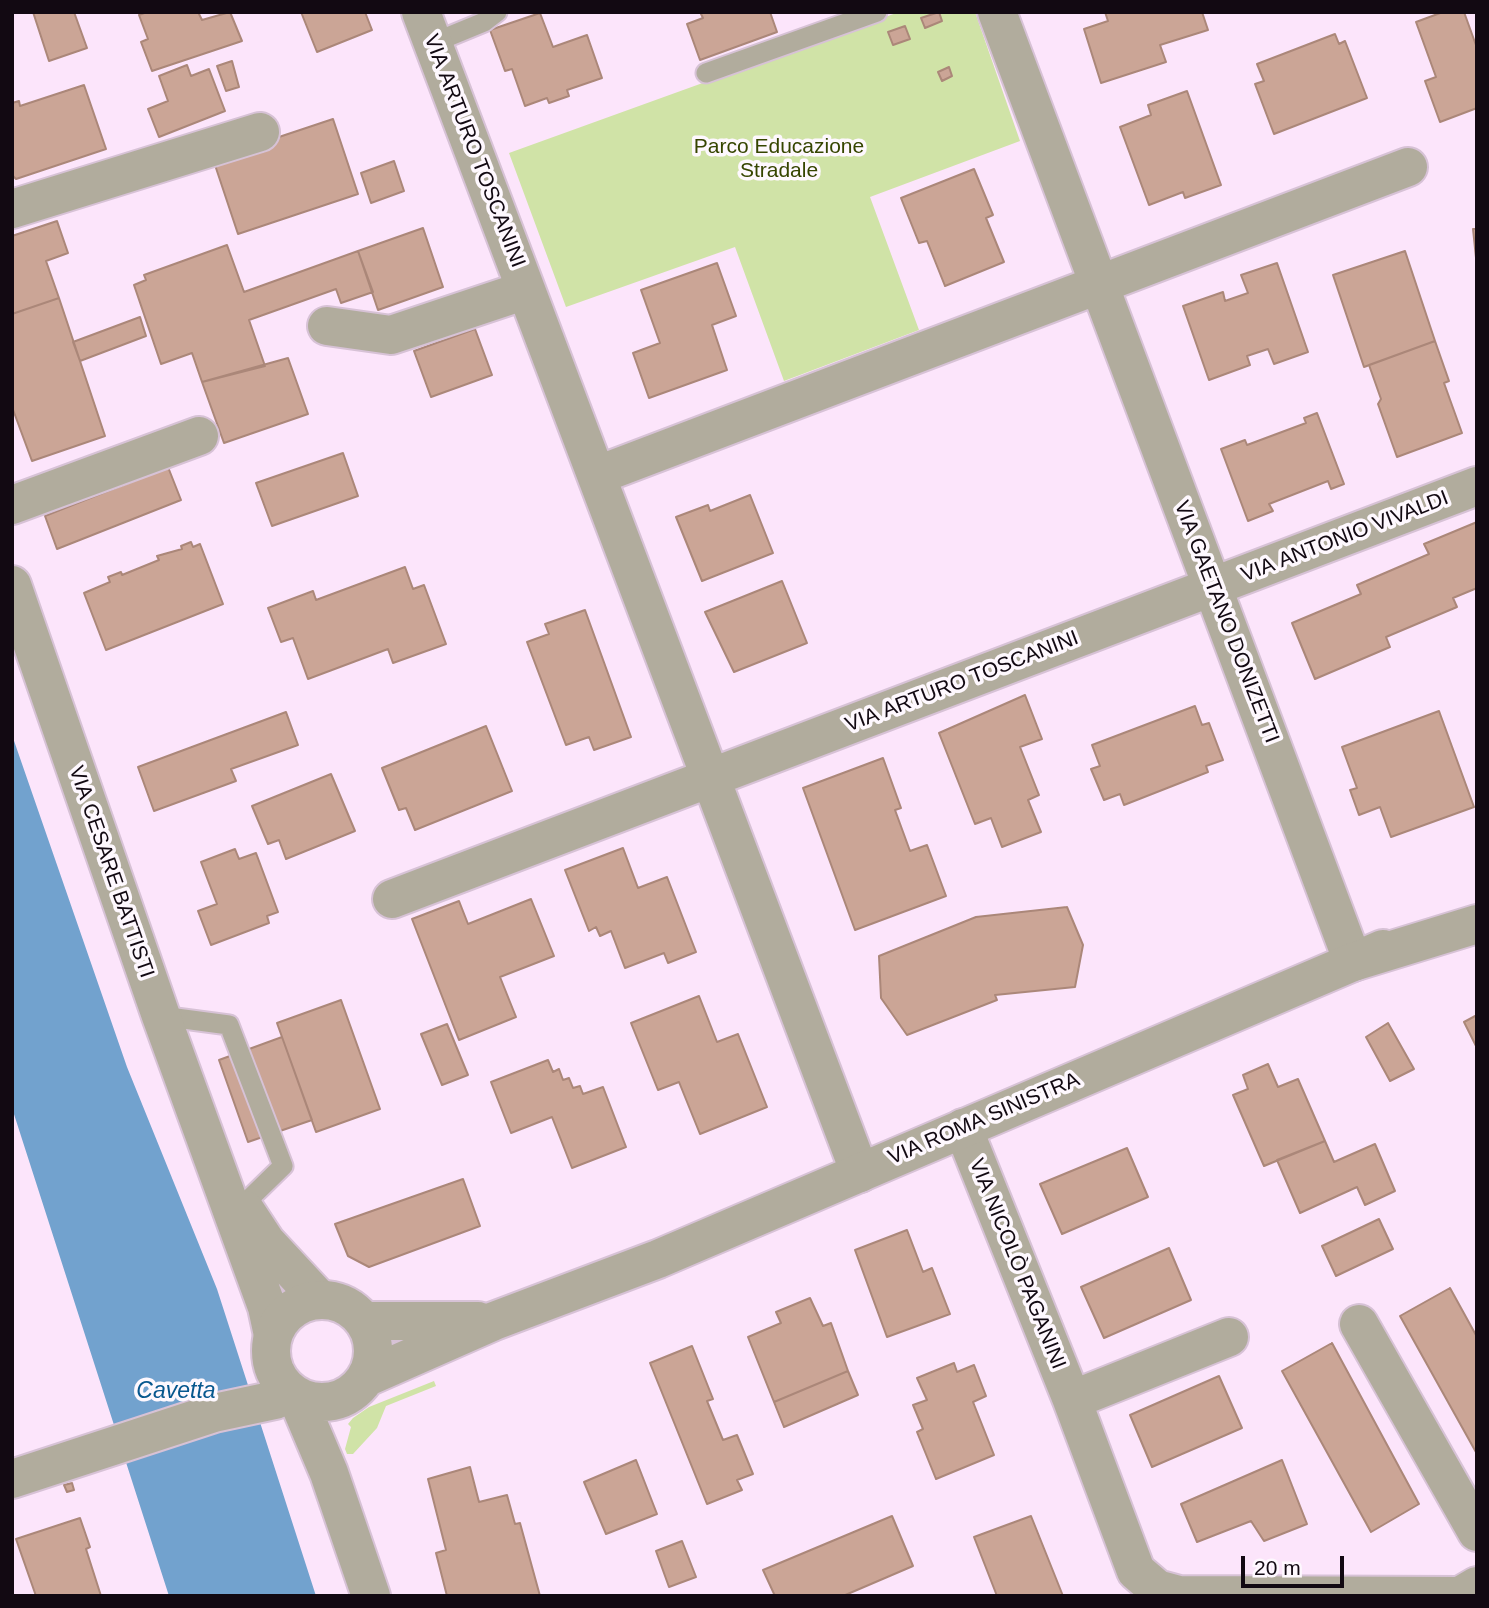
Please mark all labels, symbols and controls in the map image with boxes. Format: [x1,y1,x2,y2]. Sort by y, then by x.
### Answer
street label: VIA ARTURO TOSCANINI [418,31,530,271]
park label: Parco Educazione Stradale [694,134,864,184]
street label: VIA ANTONIO VIVALDI [1238,486,1452,588]
street label: VIA GAETANO DONIZETTI [1168,497,1284,747]
street label: VIA ARTURO TOSCANINI [842,626,1082,738]
street label: VIA CESARE BATTISTI [63,763,159,981]
street label: VIA ROMA SINISTRA [885,1067,1083,1171]
street label: VIA NICOLÒ PAGANINI [963,1155,1071,1373]
water label: Cavetta [136,1378,216,1406]
scale bar [1244,1542,1347,1586]
text: 20 m [1254,1556,1301,1579]

